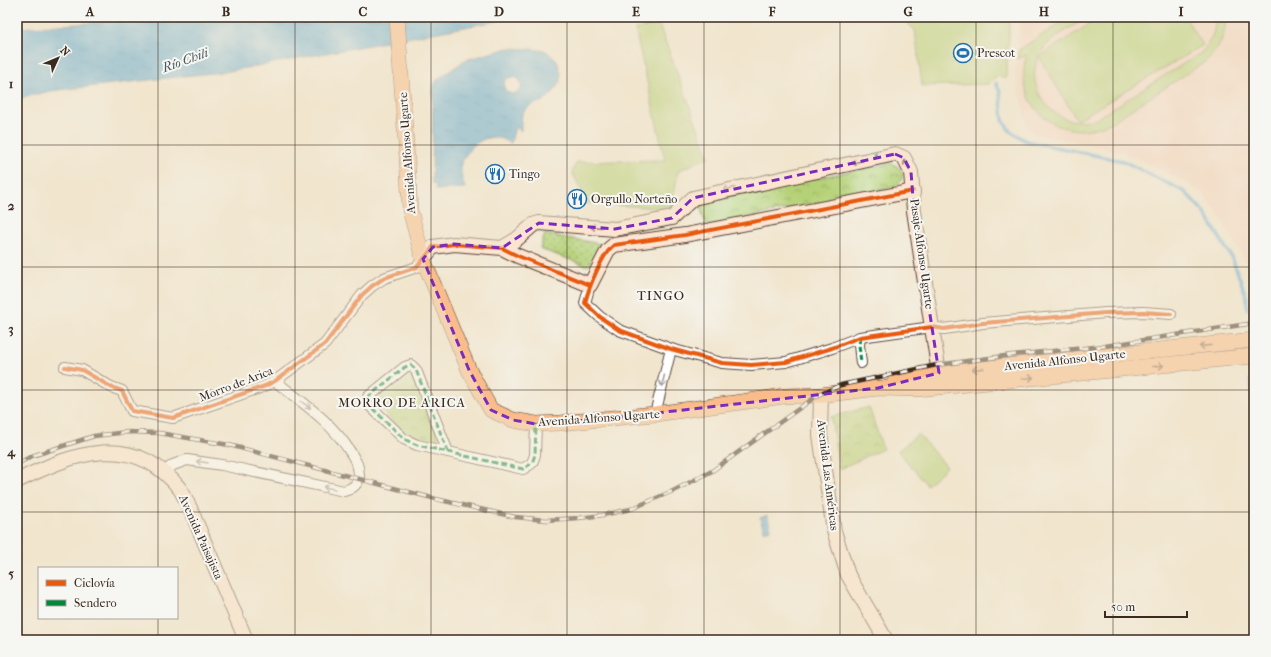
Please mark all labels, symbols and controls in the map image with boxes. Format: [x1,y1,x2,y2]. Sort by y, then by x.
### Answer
text: A [85,4,95,19]
text: B [222,4,231,19]
text: C [359,4,368,19]
text: D [494,4,504,19]
text: E [632,4,640,19]
text: F [768,4,776,19]
text: G [903,4,913,19]
text: H [1039,4,1050,19]
text: I [1178,4,1184,19]
north arrow [38,38,78,78]
sports icon: Prescot [952,42,974,64]
text: N [57,44,73,59]
water label: Río Chili [159,44,211,76]
place label: Prescot [977,46,1016,60]
text: 1 [9,76,14,91]
street label: Avenida Alfonso Ugarte [396,92,418,215]
one-way arrow [850,159,863,167]
one-way arrow [903,159,911,171]
restaurant icon: Tingo [484,163,506,185]
place label: Tingo [509,167,540,181]
one-way arrow [723,186,736,194]
restaurant icon: Orgullo Norteño [566,188,588,210]
place label: Orgullo Norteño [591,192,677,206]
text: 2 [8,198,15,213]
street label: Pasaje Alfonso Ugarte [907,198,937,310]
one-way arrow [590,224,603,231]
district label: TINGO [637,288,685,303]
text: 3 [8,321,14,337]
one-way arrow [1199,342,1212,349]
street label: Avenida Alfonso Ugarte [1003,347,1126,373]
one-way arrow [1151,362,1164,369]
street label: Morro de Arica [197,363,275,404]
one-way arrow [972,365,985,373]
one-way arrow [1021,374,1034,381]
one-way arrow [659,375,666,388]
district label: MORRO DE ARICA [338,395,466,410]
one-way arrow [301,400,312,409]
street label: Avenida Alfonso Ugarte [537,407,660,429]
street label: Avenida Las Américas [814,418,842,532]
text: 4 [6,444,16,460]
one-way arrow [196,459,209,466]
one-way arrow [323,484,336,492]
street label: Avenida Paisajista [176,491,226,582]
text: 5 [8,566,14,581]
legend [38,567,178,619]
text: Ciclovía [74,576,115,590]
scale bar [1105,593,1187,619]
text: Sendero [74,596,117,610]
text: 50 m [1111,600,1135,614]

